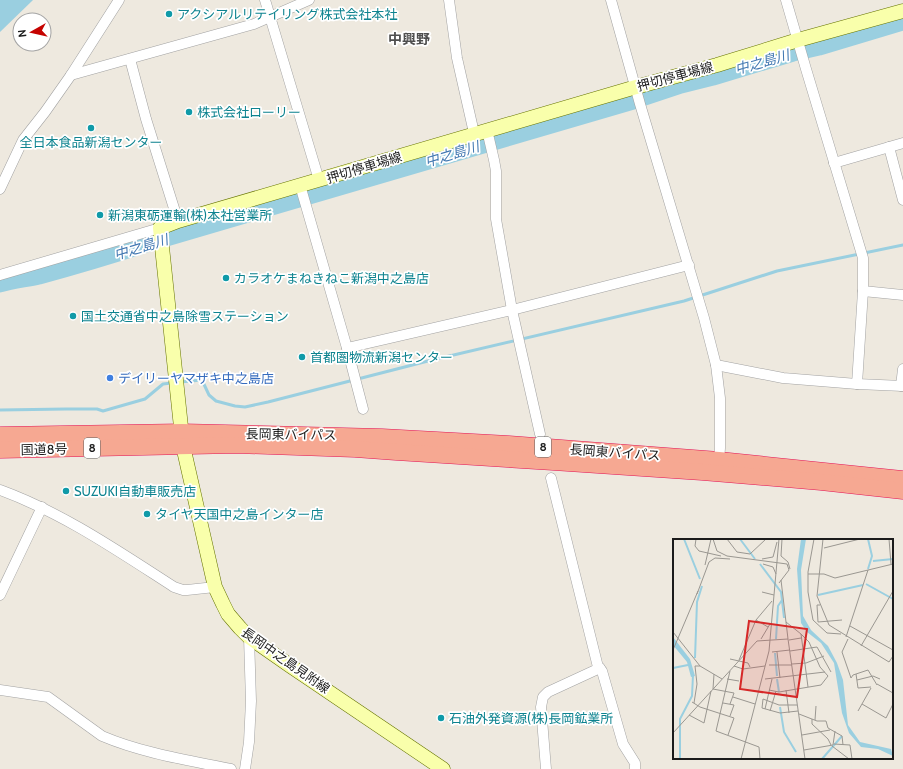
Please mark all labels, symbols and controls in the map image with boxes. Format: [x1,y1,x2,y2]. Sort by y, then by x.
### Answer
place label: アクシアルリテイリング株式会社本社 [177,6,397,22]
marker: アクシアルリテイリング株式会社本社 [164,9,174,19]
north arrow [12,12,52,52]
text: N [15,29,30,38]
district label: 中興野 [388,30,430,48]
water label: 中之島川 [733,45,793,78]
street label: 押切停車場線 [635,58,715,94]
place label: 株式会社ローリー [197,104,301,120]
marker: 株式会社ローリー [184,107,194,117]
marker: 全日本食品新潟センター [86,123,96,133]
place label: 全日本食品新潟センター [19,134,163,150]
water label: 中之島川 [423,137,483,171]
street label: 押切停車場線 [324,148,404,186]
place label: 新潟東砺運輸(株)本社営業所 [108,207,272,223]
marker: 新潟東砺運輸(株)本社営業所 [95,210,105,220]
water label: 中之島川 [112,230,172,264]
place label: カラオケまねきねこ新潟中之島店 [234,270,429,286]
marker: カラオケまねきねこ新潟中之島店 [221,273,231,283]
place label: 国土交通省中之島除雪ステーション [81,308,289,324]
marker: 国土交通省中之島除雪ステーション [68,311,78,321]
place label: 首都圏物流新潟センター [310,349,453,365]
marker: 首都圏物流新潟センター [297,352,307,362]
place label: デイリーヤマザキ中之島店 [118,370,274,386]
marker: デイリーヤマザキ中之島店 [105,373,115,383]
street label: 長岡東バイパス [245,425,337,443]
road number: 8 [535,437,551,457]
road number: 8 [84,438,100,458]
street label: 国道8号 [20,441,68,457]
street label: 長岡東バイパス [569,441,661,463]
place label: SUZUKI自動車販売店 [74,483,196,499]
marker: SUZUKI自動車販売店 [61,486,71,496]
place label: タイヤ天国中之島インター店 [155,506,324,522]
marker: タイヤ天国中之島インター店 [142,509,152,519]
inset map [673,539,893,759]
street label: 長岡中之島見附線 [239,624,333,696]
place label: 石油外発資源(株)長岡鉱業所 [449,710,613,726]
marker: 石油外発資源(株)長岡鉱業所 [436,713,446,723]

